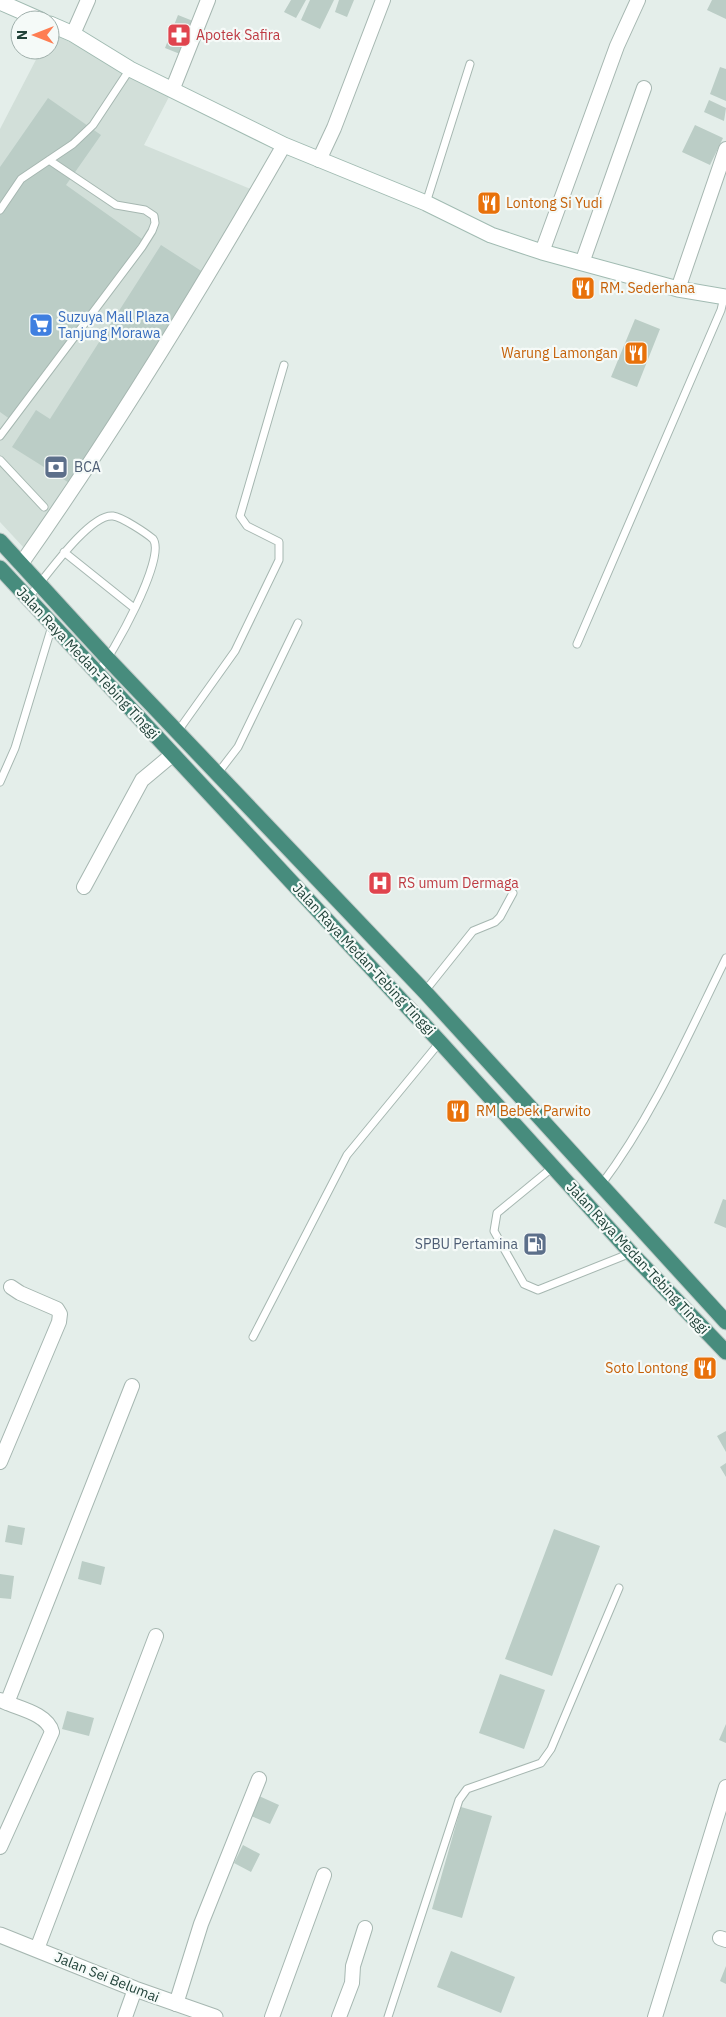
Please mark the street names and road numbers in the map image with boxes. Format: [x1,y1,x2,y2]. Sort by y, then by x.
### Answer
street label: Jalan Raya Medan-Tebing Tinggi [13,583,163,743]
street label: Jalan Raya Medan-Tebing Tinggi [289,879,439,1039]
street label: Jalan Raya Medan-Tebing Tinggi [563,1178,713,1338]
street label: Jalan Sei Belumai [52,1948,162,2006]

